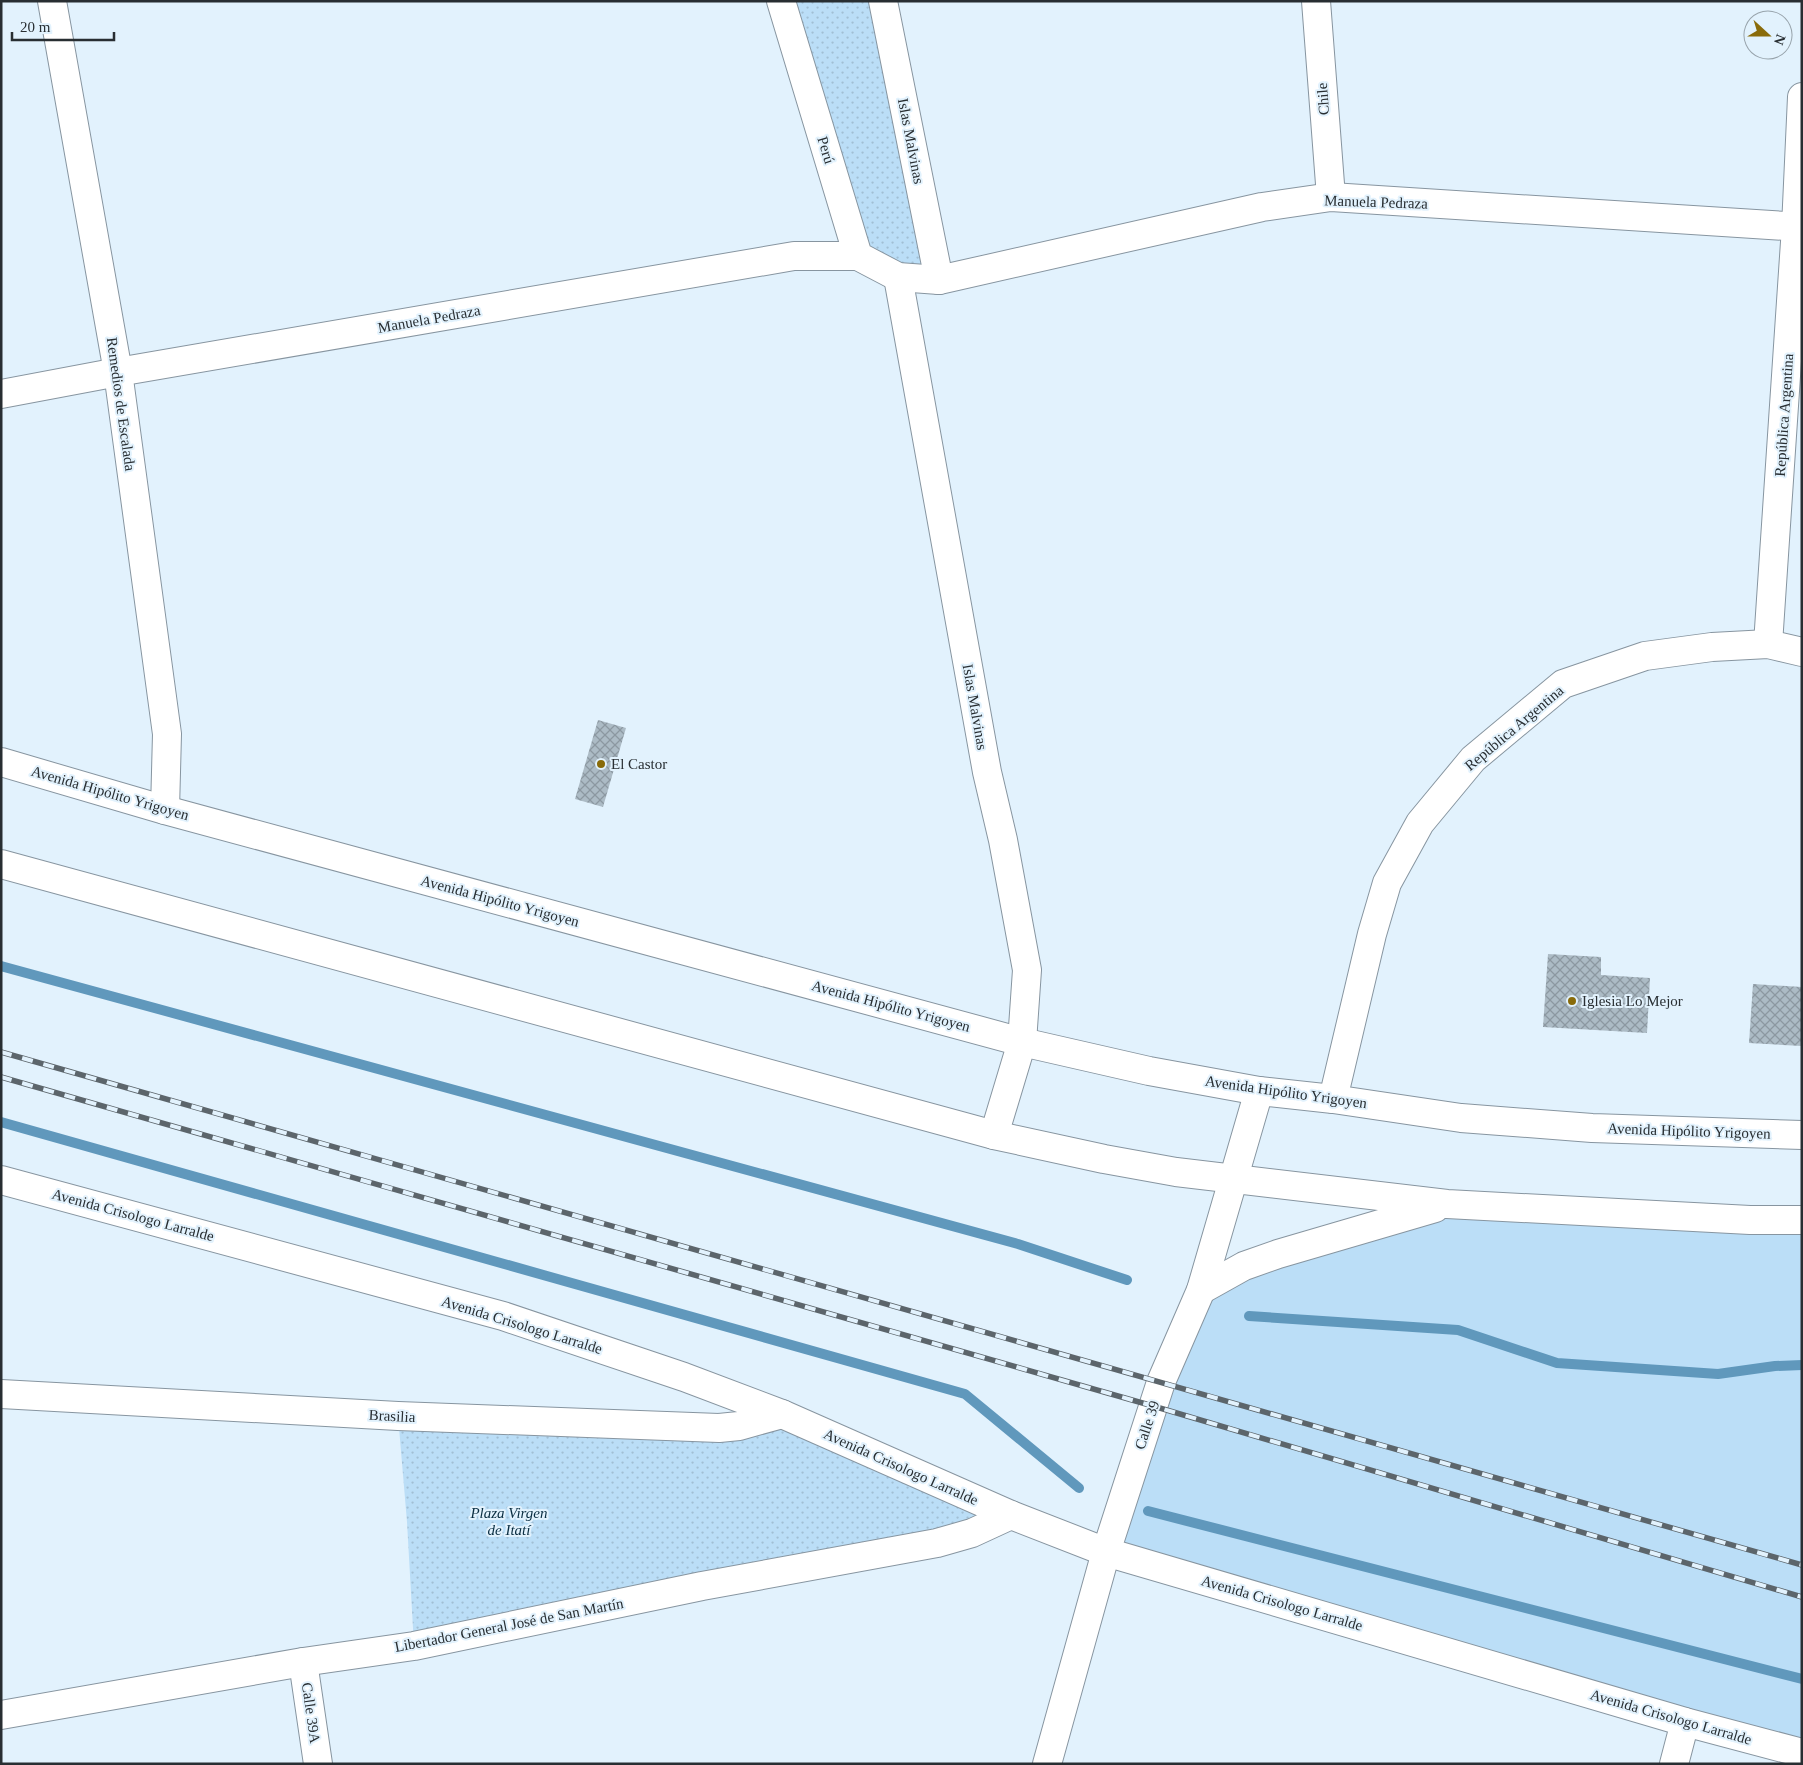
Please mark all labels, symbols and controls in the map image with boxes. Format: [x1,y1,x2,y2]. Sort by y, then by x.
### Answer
scale bar [12,10,115,42]
north arrow [1743,10,1793,60]
text: 20 m [20,19,51,35]
text: N [1771,32,1788,47]
street label: Chile [1314,82,1332,116]
street label: Islas Malvinas [895,97,927,185]
street label: Perú [814,135,838,166]
street label: Manuela Pedraza [1324,192,1428,212]
street label: Manuela Pedraza [377,302,482,336]
street label: Remedios de Escalada [104,336,138,472]
street label: República Argentina [1772,353,1796,477]
street label: Islas Malvinas [960,663,990,751]
street label: República Argentina [1462,682,1567,774]
place label: El Castor [611,756,667,772]
marker: El Castor [595,758,607,770]
street label: Avenida Hipólito Yrigoyen [29,763,191,823]
street label: Avenida Hipólito Yrigoyen [419,872,581,930]
street label: Avenida Hipólito Yrigoyen [810,977,972,1035]
place label: Iglesia Lo Mejor [1582,993,1683,1009]
marker: Iglesia Lo Mejor [1566,995,1578,1007]
street label: Avenida Hipólito Yrigoyen [1204,1073,1368,1111]
street label: Avenida Hipólito Yrigoyen [1607,1120,1771,1142]
street label: Avenida Crisologo Larralde [50,1186,216,1244]
street label: Avenida Crisologo Larralde [440,1293,605,1357]
street label: Calle 39 [1132,1399,1162,1451]
street label: Brasilia [368,1407,416,1425]
street label: Avenida Crisologo Larralde [821,1426,981,1508]
park label: Plaza Virgen de Itatí [469,1505,548,1538]
street label: Avenida Crisologo Larralde [1199,1572,1365,1634]
street label: Libertador General José de San Martín [393,1595,625,1655]
street label: Calle 39A [299,1682,323,1745]
street label: Avenida Crisologo Larralde [1588,1686,1754,1748]

